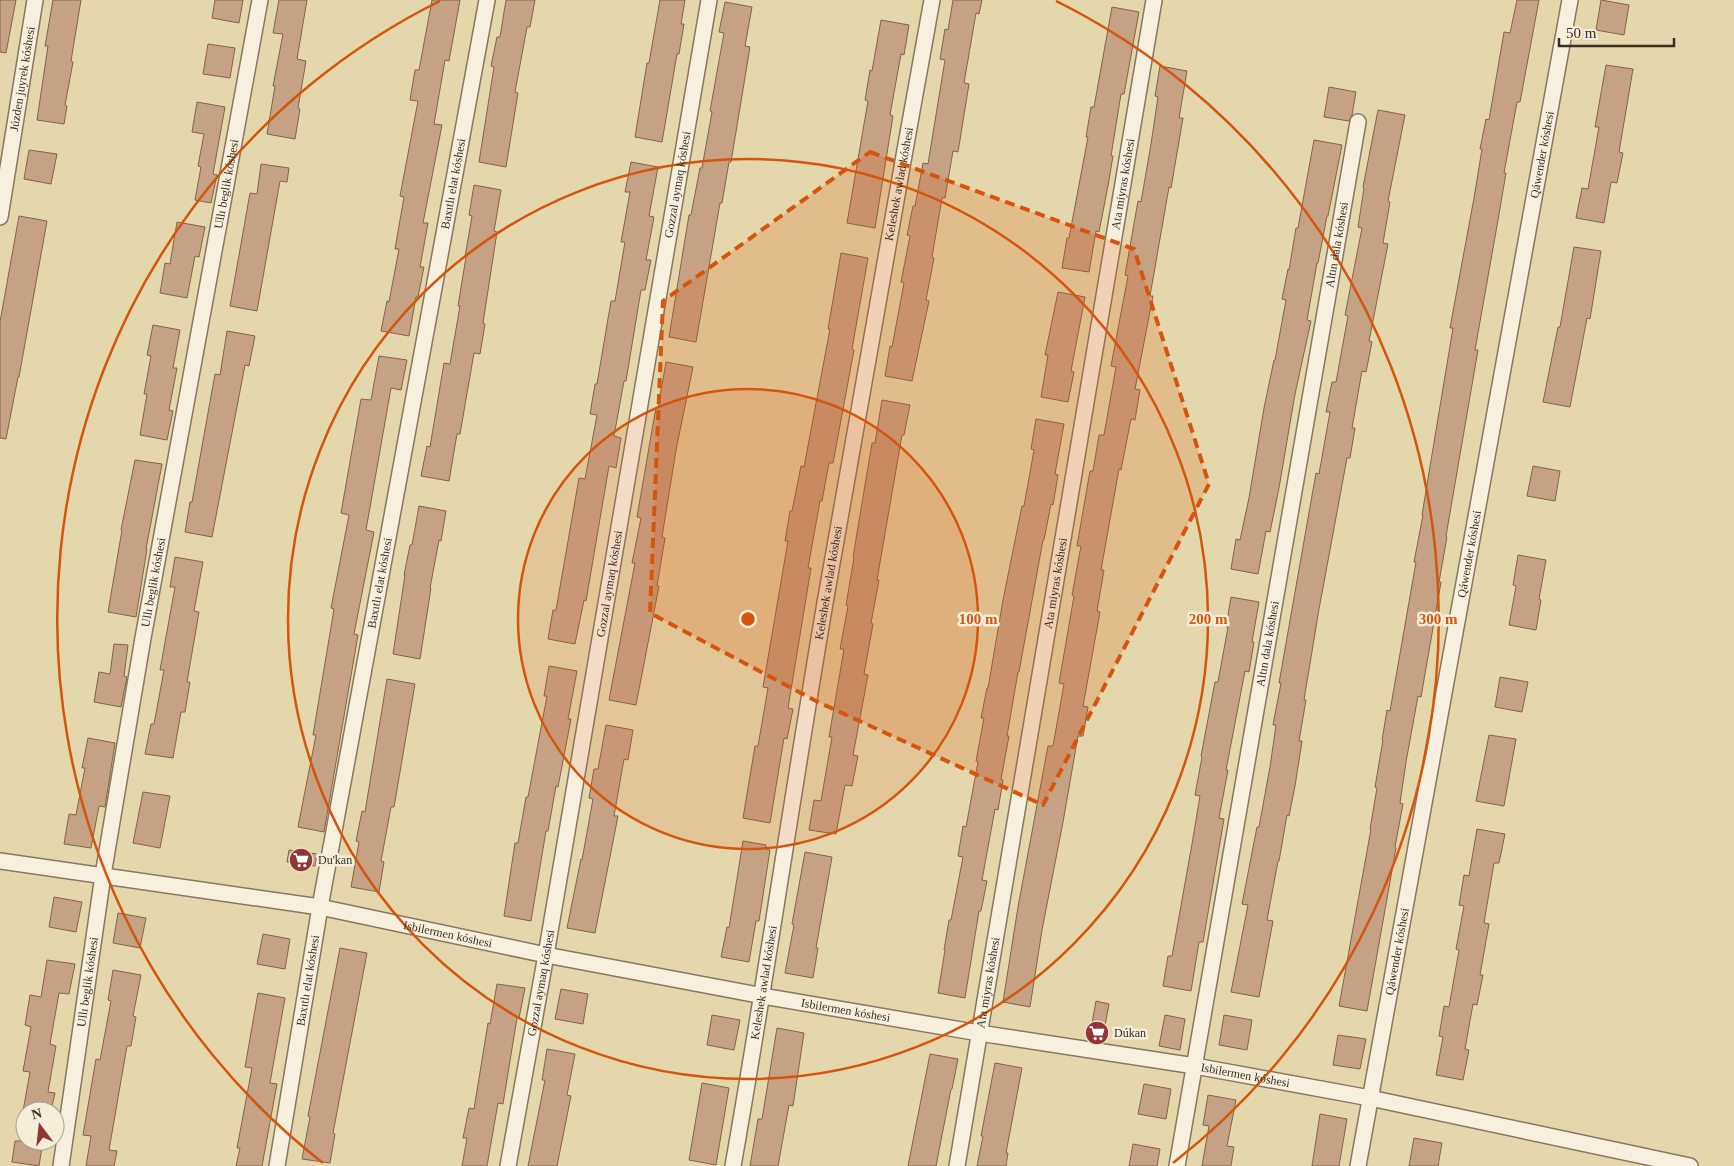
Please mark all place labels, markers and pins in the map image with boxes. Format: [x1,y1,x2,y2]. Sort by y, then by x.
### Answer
centre of rings [739,610,757,628]
supermarket icon: Du'kan [288,847,314,873]
place label: Du'kan [318,853,352,867]
supermarket icon: Dúkan [1084,1020,1110,1046]
place label: Dúkan [1114,1026,1146,1040]

